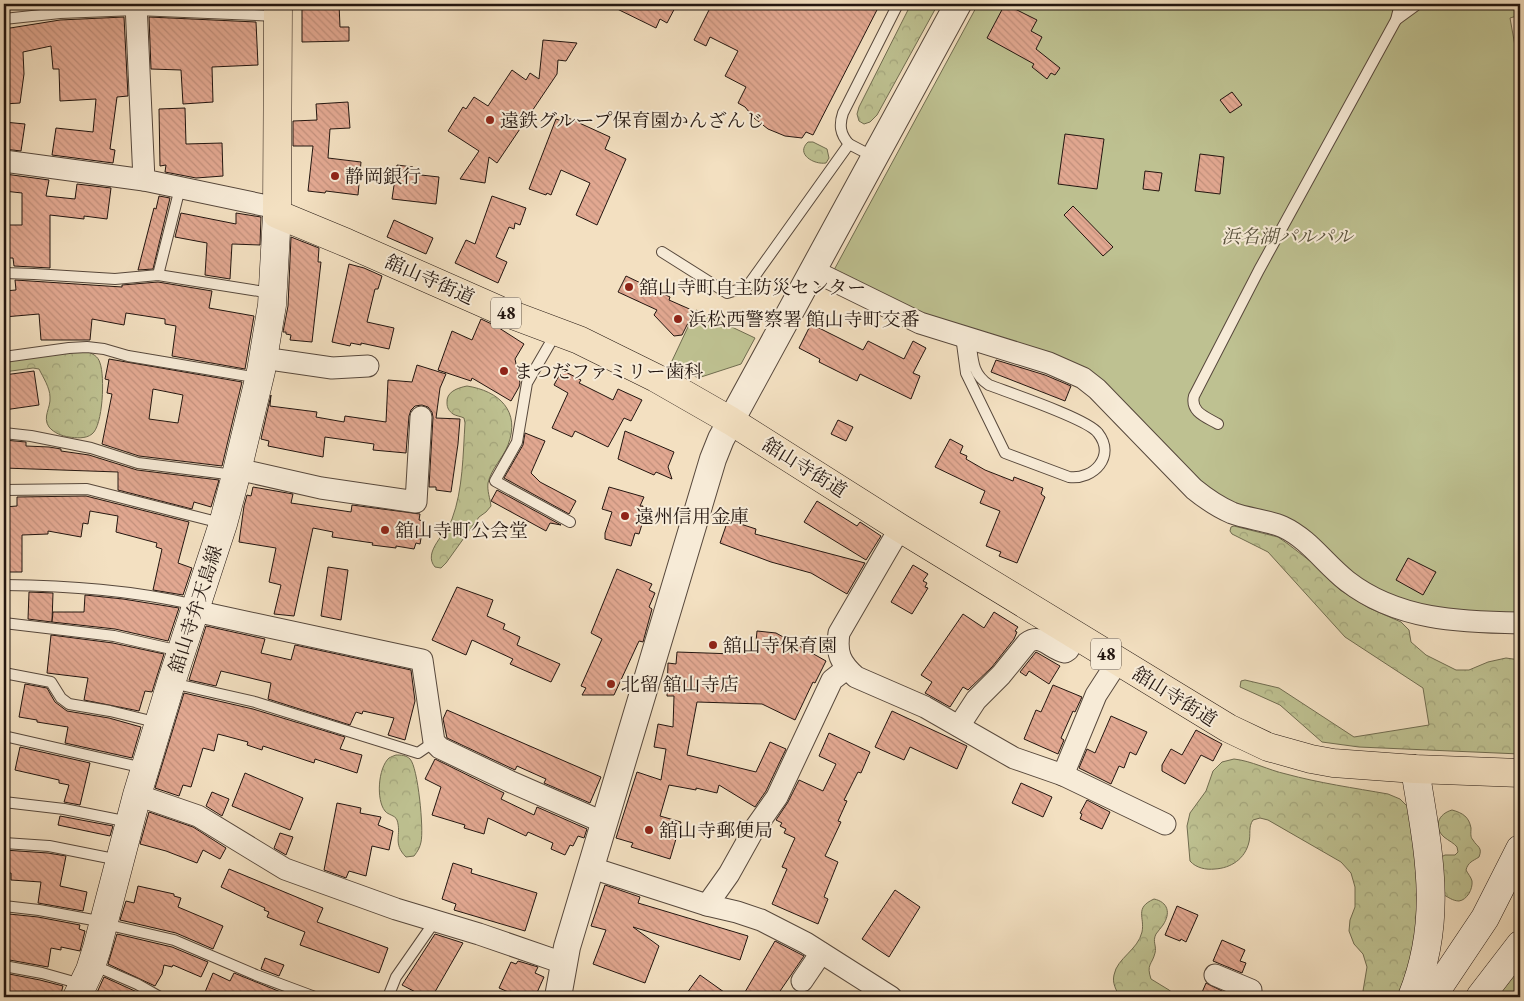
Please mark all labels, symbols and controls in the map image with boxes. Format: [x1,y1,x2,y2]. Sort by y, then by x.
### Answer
place label: 遠鉄グループ保育園かんざんじ [500,108,764,133]
marker: 遠鉄グループ保育園かんざんじ [484,114,496,126]
place label: 静岡銀行 [345,164,421,189]
marker: 静岡銀行 [329,170,341,182]
park label: 浜名湖パルパル [1221,224,1355,249]
street label: 舘山寺街道 [381,249,478,310]
place label: 舘山寺町自主防災センター [639,275,866,300]
marker: 舘山寺町自主防災センター [623,281,635,293]
road number: 48 [491,298,521,328]
place label: 浜松西警察署 館山寺町交番 [688,307,920,332]
marker: 浜松西警察署 館山寺町交番 [672,313,684,325]
place label: まつだファミリー歯科 [514,359,704,384]
marker: まつだファミリー歯科 [498,365,510,377]
street label: 舘山寺街道 [758,432,852,503]
place label: 遠州信用金庫 [635,504,749,529]
marker: 遠州信用金庫 [619,510,631,522]
place label: 舘山寺町公会堂 [395,518,528,543]
marker: 舘山寺町公会堂 [379,524,391,536]
street label: 舘山寺弁天島線 [163,542,228,676]
place label: 舘山寺保育園 [723,633,837,658]
marker: 舘山寺保育園 [707,639,719,651]
road number: 48 [1091,639,1121,670]
street label: 舘山寺街道 [1128,661,1222,732]
place label: 北留 舘山寺店 [621,672,739,697]
marker: 北留 舘山寺店 [605,678,617,690]
place label: 舘山寺郵便局 [659,818,773,843]
marker: 舘山寺郵便局 [643,824,655,836]

